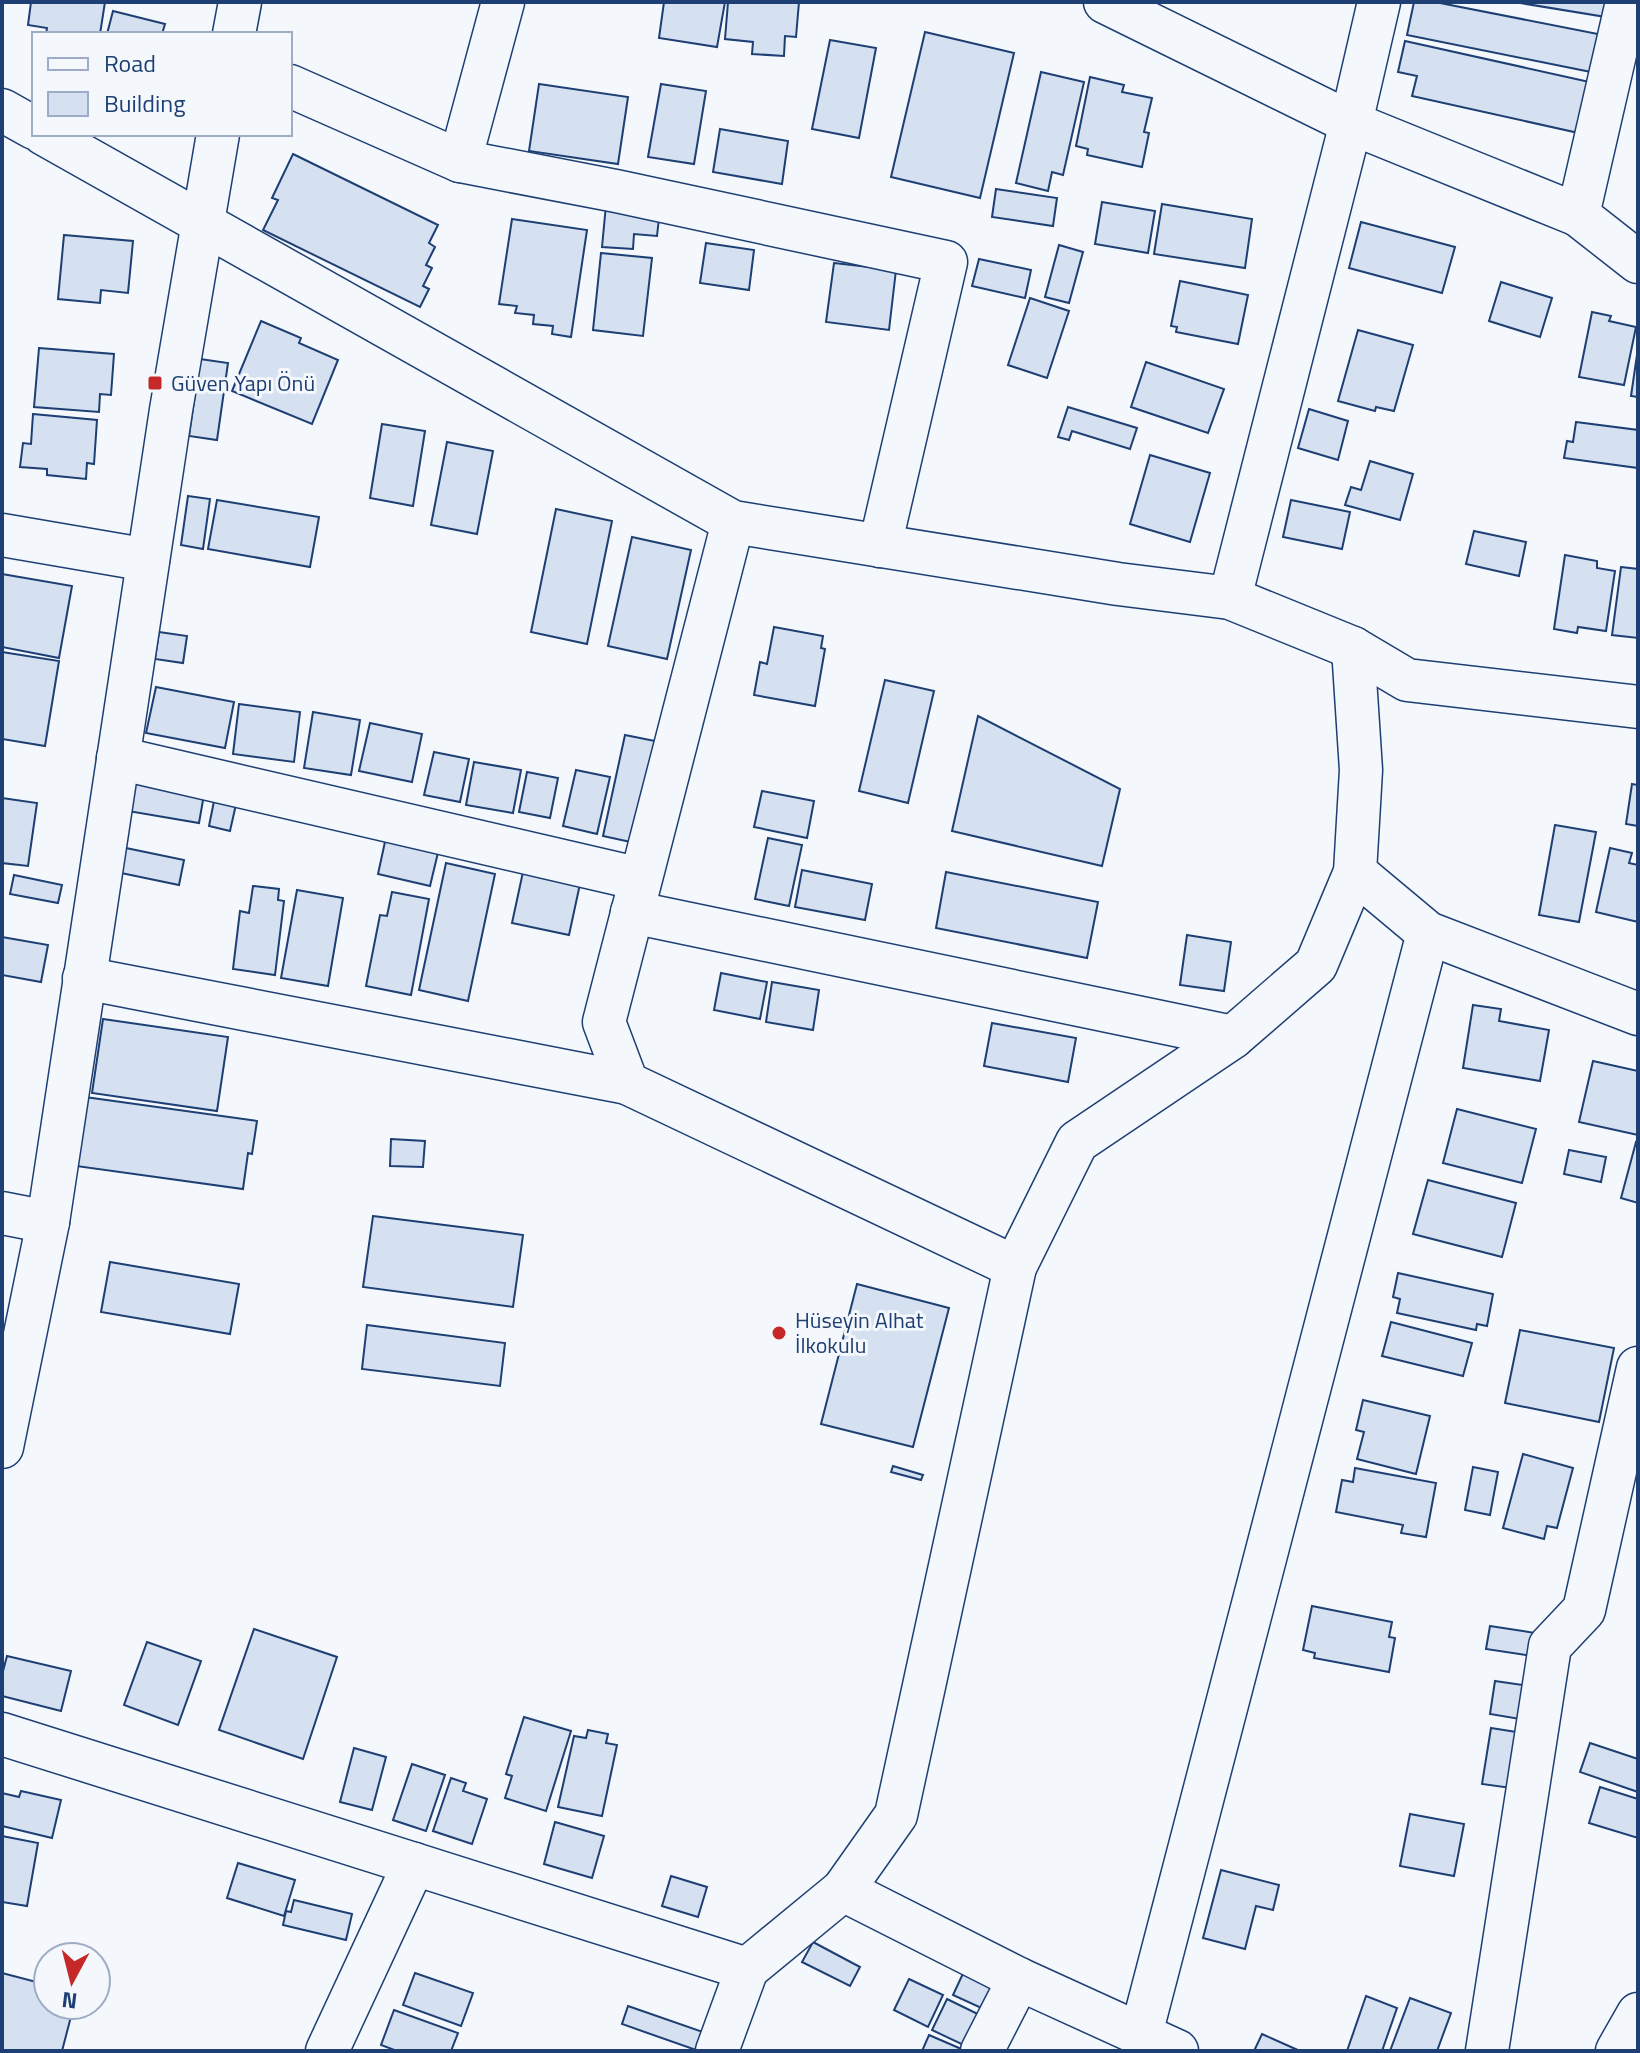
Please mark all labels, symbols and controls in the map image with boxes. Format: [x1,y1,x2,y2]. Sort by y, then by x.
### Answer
legend [32,32,292,136]
text: Road [104,45,156,81]
text: Building [104,85,186,121]
place label: Güven Yapı Önü [171,366,315,400]
marker: Güven Yapı Önü [146,374,164,392]
place label: Hüseyin Alhat İlkokulu [795,1303,924,1362]
marker: Hüseyin Alhat İlkokulu [770,1324,788,1342]
north arrow [32,1941,112,2021]
text: N [60,1983,79,2019]

